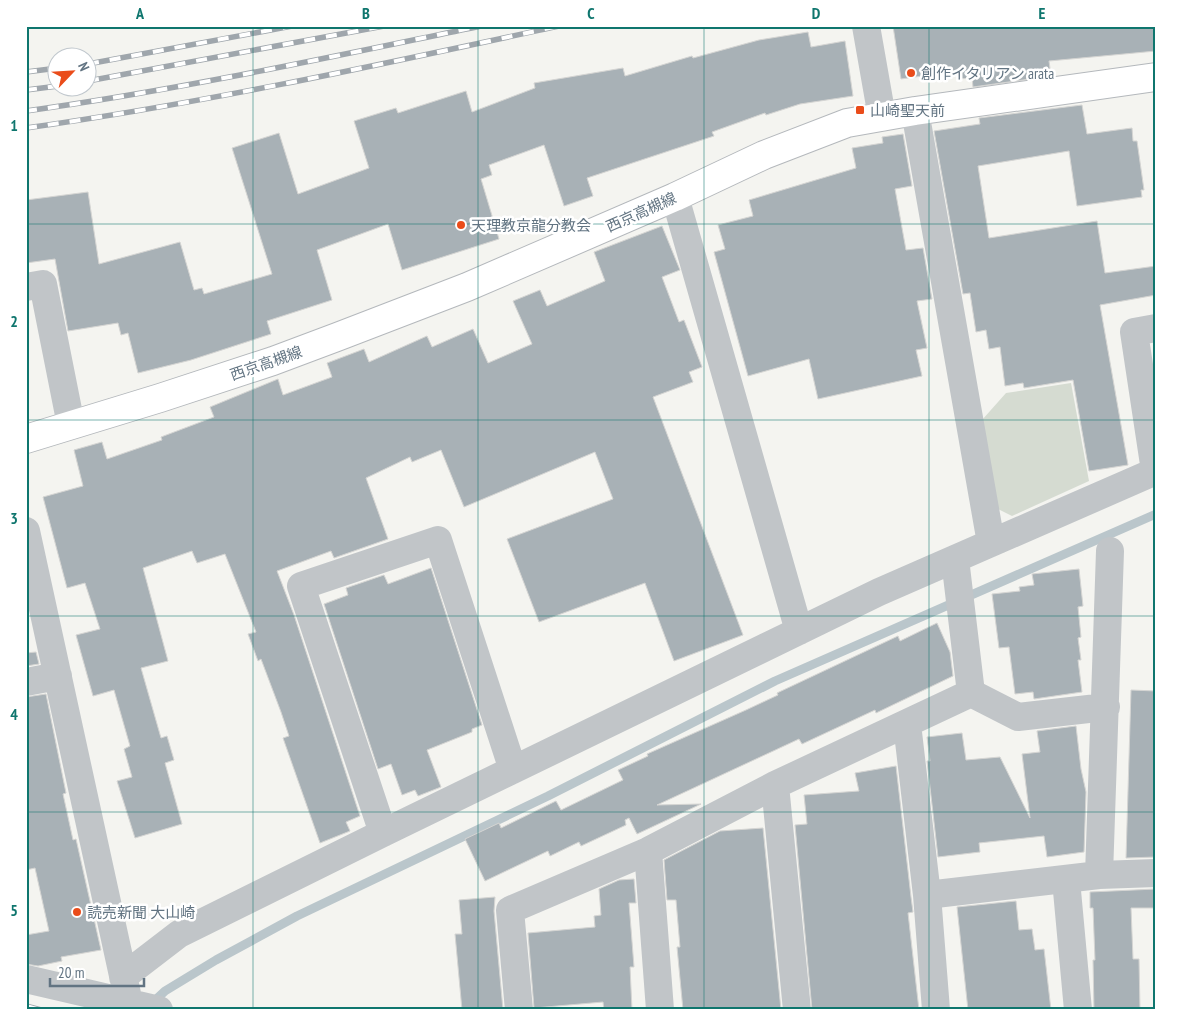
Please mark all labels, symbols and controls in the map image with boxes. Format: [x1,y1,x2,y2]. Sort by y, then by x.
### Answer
text: A [135,3,145,23]
text: B [362,3,370,23]
text: C [587,3,595,23]
text: D [812,3,821,23]
text: E [1039,3,1046,23]
north arrow [48,48,98,98]
text: N [74,59,94,74]
place label: 創作イタリアン arata [921,64,1054,83]
marker: 創作イタリアン arata [905,67,917,79]
place label: 山崎聖天前 [870,101,945,120]
marker: 山崎聖天前 [854,104,866,116]
text: 1 [10,115,18,135]
street label: 西京高槻線 [603,188,679,236]
place label: 天理教京龍分教会 [471,216,591,235]
marker: 天理教京龍分教会 [455,219,467,231]
text: 2 [10,311,18,331]
street label: 西京高槻線 [227,342,305,384]
text: 3 [10,508,18,528]
text: 4 [10,704,18,724]
text: 5 [10,900,18,920]
place label: 読売新聞 大山崎 [87,903,195,922]
marker: 読売新聞 大山崎 [71,906,83,918]
scale bar [50,956,144,988]
text: 20 m [58,963,84,982]

